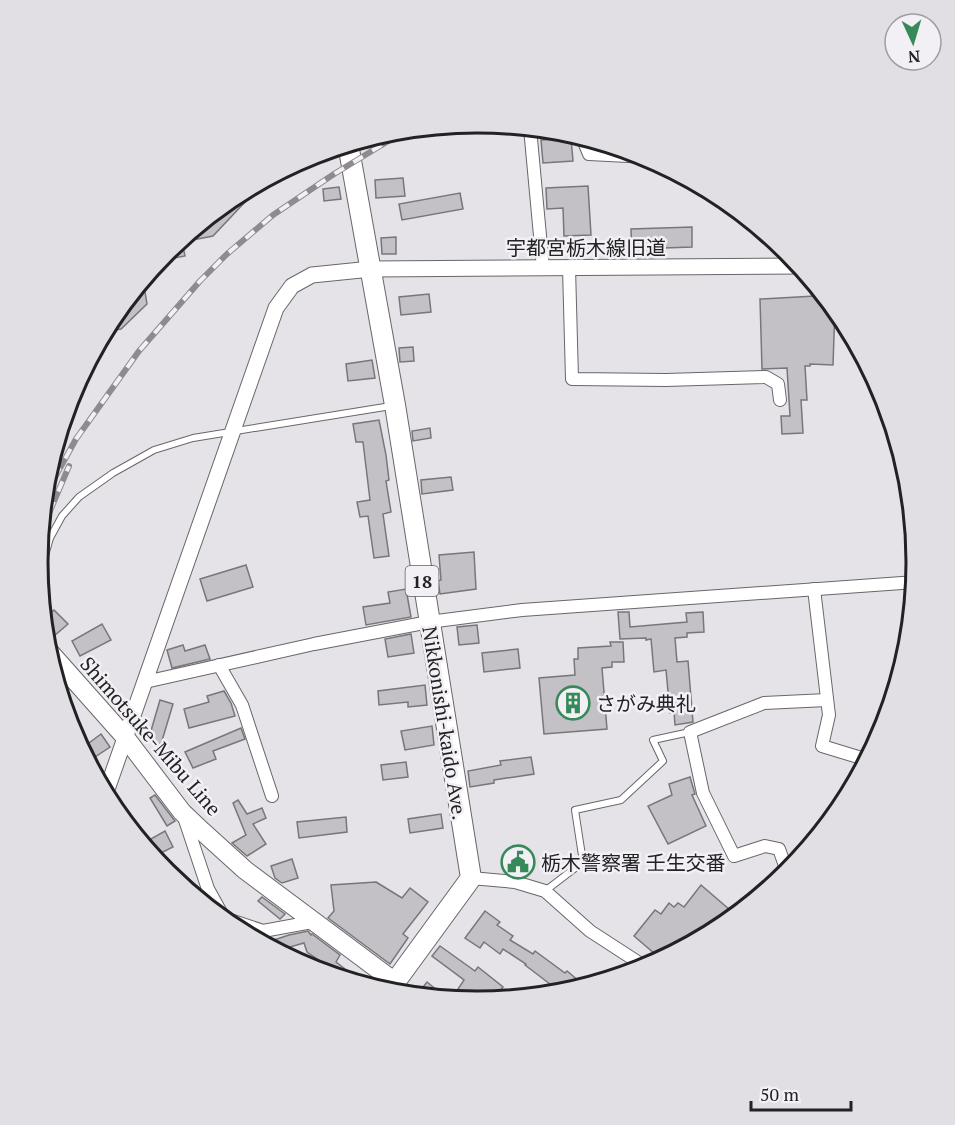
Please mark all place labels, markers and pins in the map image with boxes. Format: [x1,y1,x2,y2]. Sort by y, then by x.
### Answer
building icon: さがみ典礼 [555,685,591,721]
place label: さがみ典礼 [596,690,696,717]
public building icon: 栃木警察署 壬生交番 [500,844,536,880]
place label: 栃木警察署 壬生交番 [541,849,726,876]

